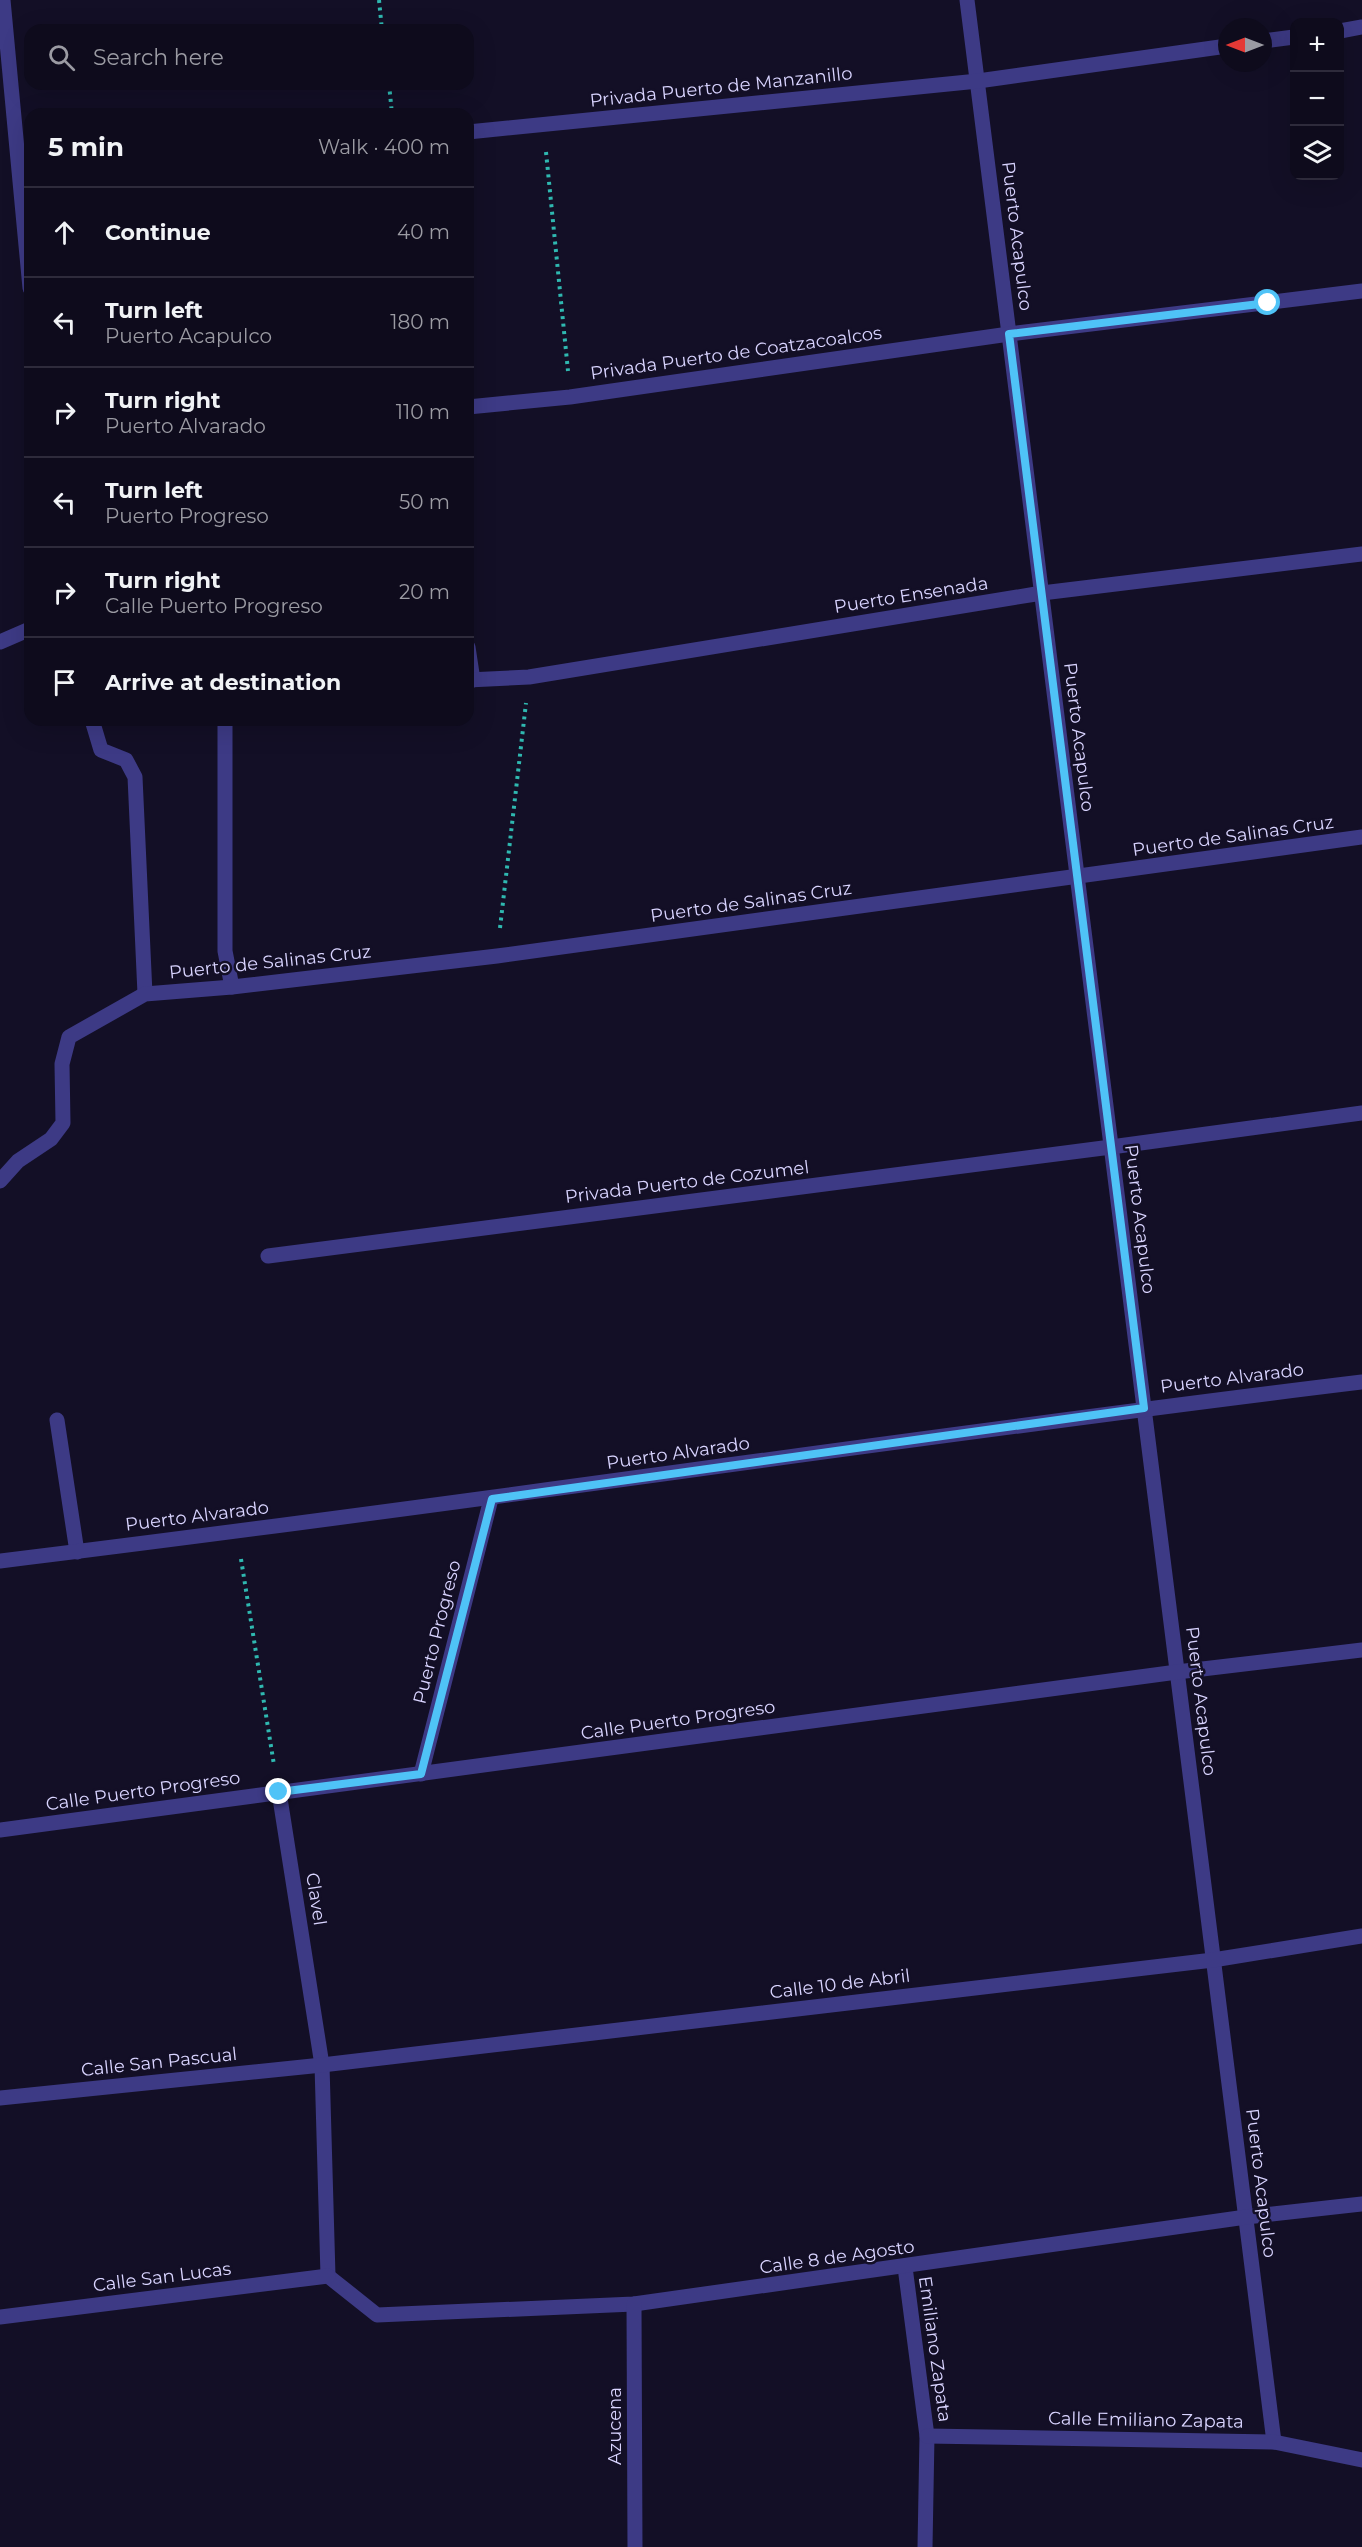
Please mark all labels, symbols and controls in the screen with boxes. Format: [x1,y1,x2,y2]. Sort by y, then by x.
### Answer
north arrow [1218,18,1272,72]
map controls [1290,18,1344,180]
button: + [1290,18,1344,72]
search box [24,24,474,90]
icon: search [45,41,78,74]
text: Search here [93,44,224,71]
street label: Privada Puerto de Manzanillo [589,62,853,112]
button: − [1290,72,1344,126]
button: layers [1290,126,1344,180]
text: 5 min [48,131,124,163]
text: Walk · 400 m [318,135,450,159]
street label: Puerto Acapulco [997,160,1037,312]
icon: ahead [48,216,81,249]
text: Continue [105,219,211,246]
text: 40 m [397,220,450,244]
route start [1254,289,1280,315]
text: Turn left [105,297,203,324]
icon: left [48,306,81,339]
text: 180 m [390,310,450,334]
street label: Privada Puerto de Coatzacoalcos [589,322,883,384]
text: Puerto Acapulco [105,324,272,348]
text: Turn right [105,387,220,414]
icon: right [48,396,81,429]
text: 110 m [396,400,450,424]
text: Puerto Alvarado [105,414,266,438]
text: Turn left [105,477,203,504]
icon: left [48,486,81,519]
text: 50 m [399,490,450,514]
text: Puerto Progreso [105,504,269,528]
text: Turn right [105,567,220,594]
street label: Puerto Ensenada [832,572,990,618]
icon: right [48,576,81,609]
text: 20 m [399,580,450,604]
text: Calle Puerto Progreso [105,594,323,618]
street label: Puerto Acapulco [1059,661,1099,813]
icon: arrive [48,666,81,699]
text: Arrive at destination [105,669,341,696]
street label: Puerto de Salinas Cruz [1131,811,1335,861]
street label: Puerto de Salinas Cruz [649,877,853,927]
street label: Puerto de Salinas Cruz [168,940,372,984]
street label: Puerto Acapulco [1120,1143,1160,1295]
street label: Privada Puerto de Cozumel [564,1156,810,1208]
street label: Puerto Alvarado [1159,1358,1305,1398]
street label: Puerto Alvarado [605,1432,751,1474]
street label: Puerto Alvarado [124,1496,270,1536]
street label: Puerto Progreso [408,1558,466,1706]
street label: Puerto Acapulco [1181,1625,1221,1777]
street label: Calle Puerto Progreso [579,1695,777,1745]
street label: Calle Puerto Progreso [44,1766,242,1816]
route end [265,1778,291,1804]
street label: Clavel [301,1871,331,1927]
street label: Calle 10 de Abril [769,1964,911,2004]
street label: Calle San Pascual [80,2043,238,2081]
street label: Puerto Acapulco [1241,2107,1281,2259]
street label: Calle 8 de Agosto [758,2235,916,2279]
street label: Calle San Lucas [92,2258,233,2296]
street label: Emiliano Zapata [914,2275,956,2423]
street label: Azucena [604,2387,626,2465]
street label: Calle Emiliano Zapata [1048,2407,1244,2433]

